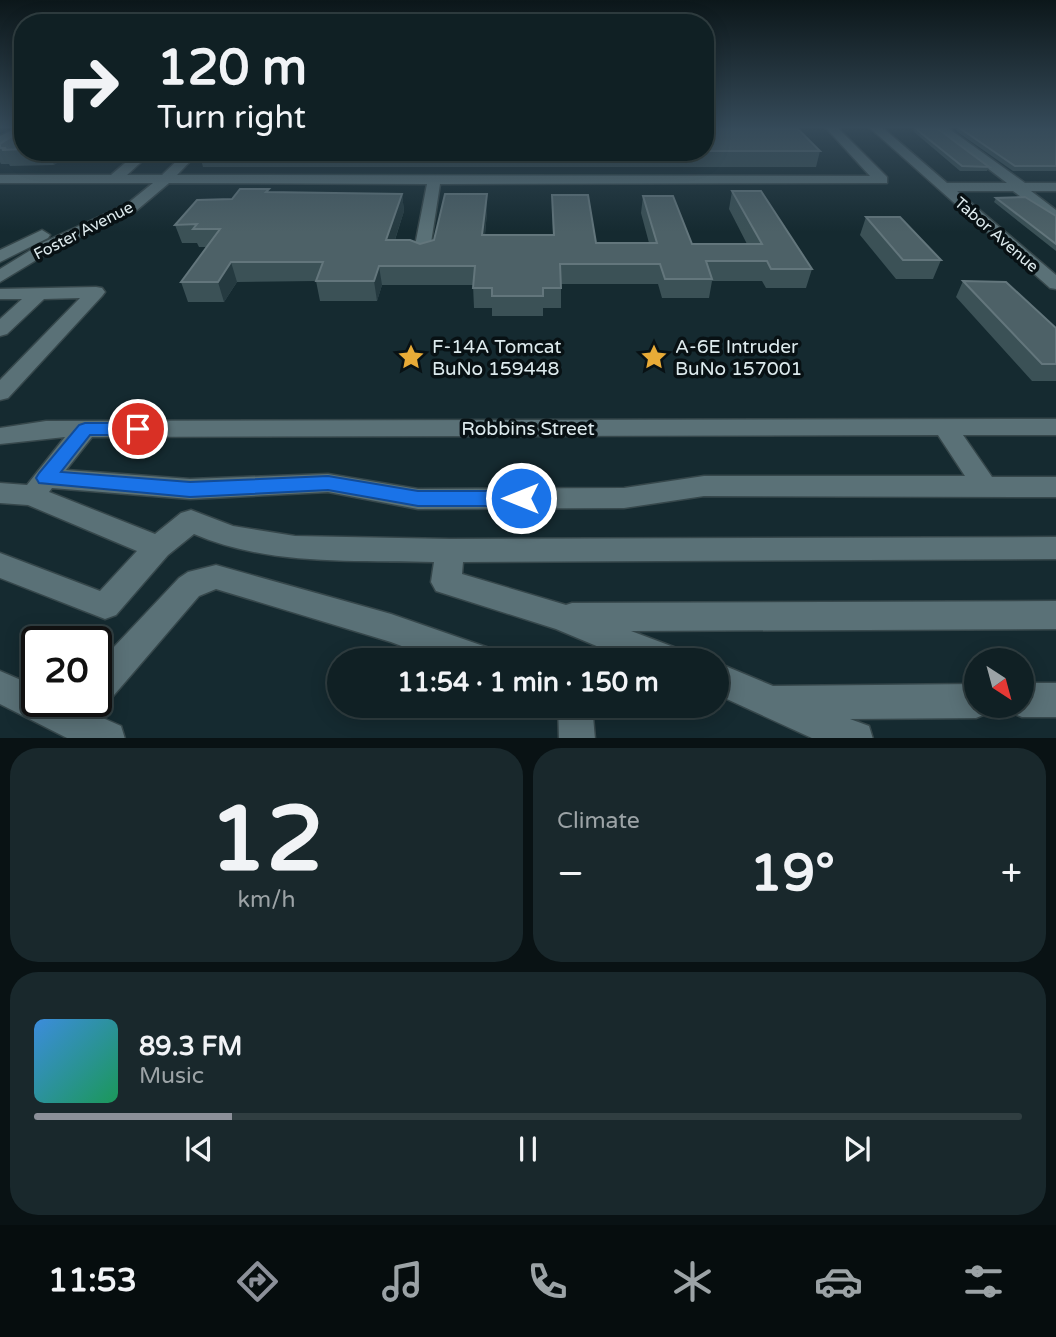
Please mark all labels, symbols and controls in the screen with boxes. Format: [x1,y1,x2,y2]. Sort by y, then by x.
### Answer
text: 120 m [157,39,307,98]
icon: right [42,42,133,133]
text: Turn right [157,99,306,137]
street label: Tabor Avenue [950,193,1042,277]
street label: Foster Avenue [30,197,137,265]
place label: F-14A Tomcat BuNo 159448 [432,336,561,380]
place label: A-6E Intruder BuNo 157001 [675,336,803,380]
place icon: F-14A Tomcat BuNo 159448 [396,342,426,372]
place icon: A-6E Intruder BuNo 157001 [639,342,669,372]
pin [108,399,168,459]
icon: arrive [119,410,157,448]
street label: Robbins Street [461,418,595,440]
position arrow [484,461,558,535]
speed limit sign: 20 [21,626,112,717]
north arrow [964,648,1034,718]
map controls [964,648,1034,718]
text: 11:54 · 1 min · 150 m [397,667,659,698]
text: 12 [209,785,324,895]
text: Climate [557,807,640,835]
text: 19° [750,842,835,905]
text: − [557,851,584,897]
text: + [1001,851,1022,897]
text: km/h [238,886,295,914]
text: 89.3 FM [139,1031,242,1062]
text: Music [139,1062,204,1090]
icon: previous [180,1130,218,1168]
icon: pause [509,1130,547,1168]
icon: next [838,1130,876,1168]
icon: directions [233,1257,282,1306]
icon: music [378,1257,427,1306]
icon: phone [523,1257,572,1306]
icon: climate [668,1257,717,1306]
icon: car [814,1257,863,1306]
icon: filters [959,1257,1008,1306]
text: 11:53 [48,1262,137,1300]

